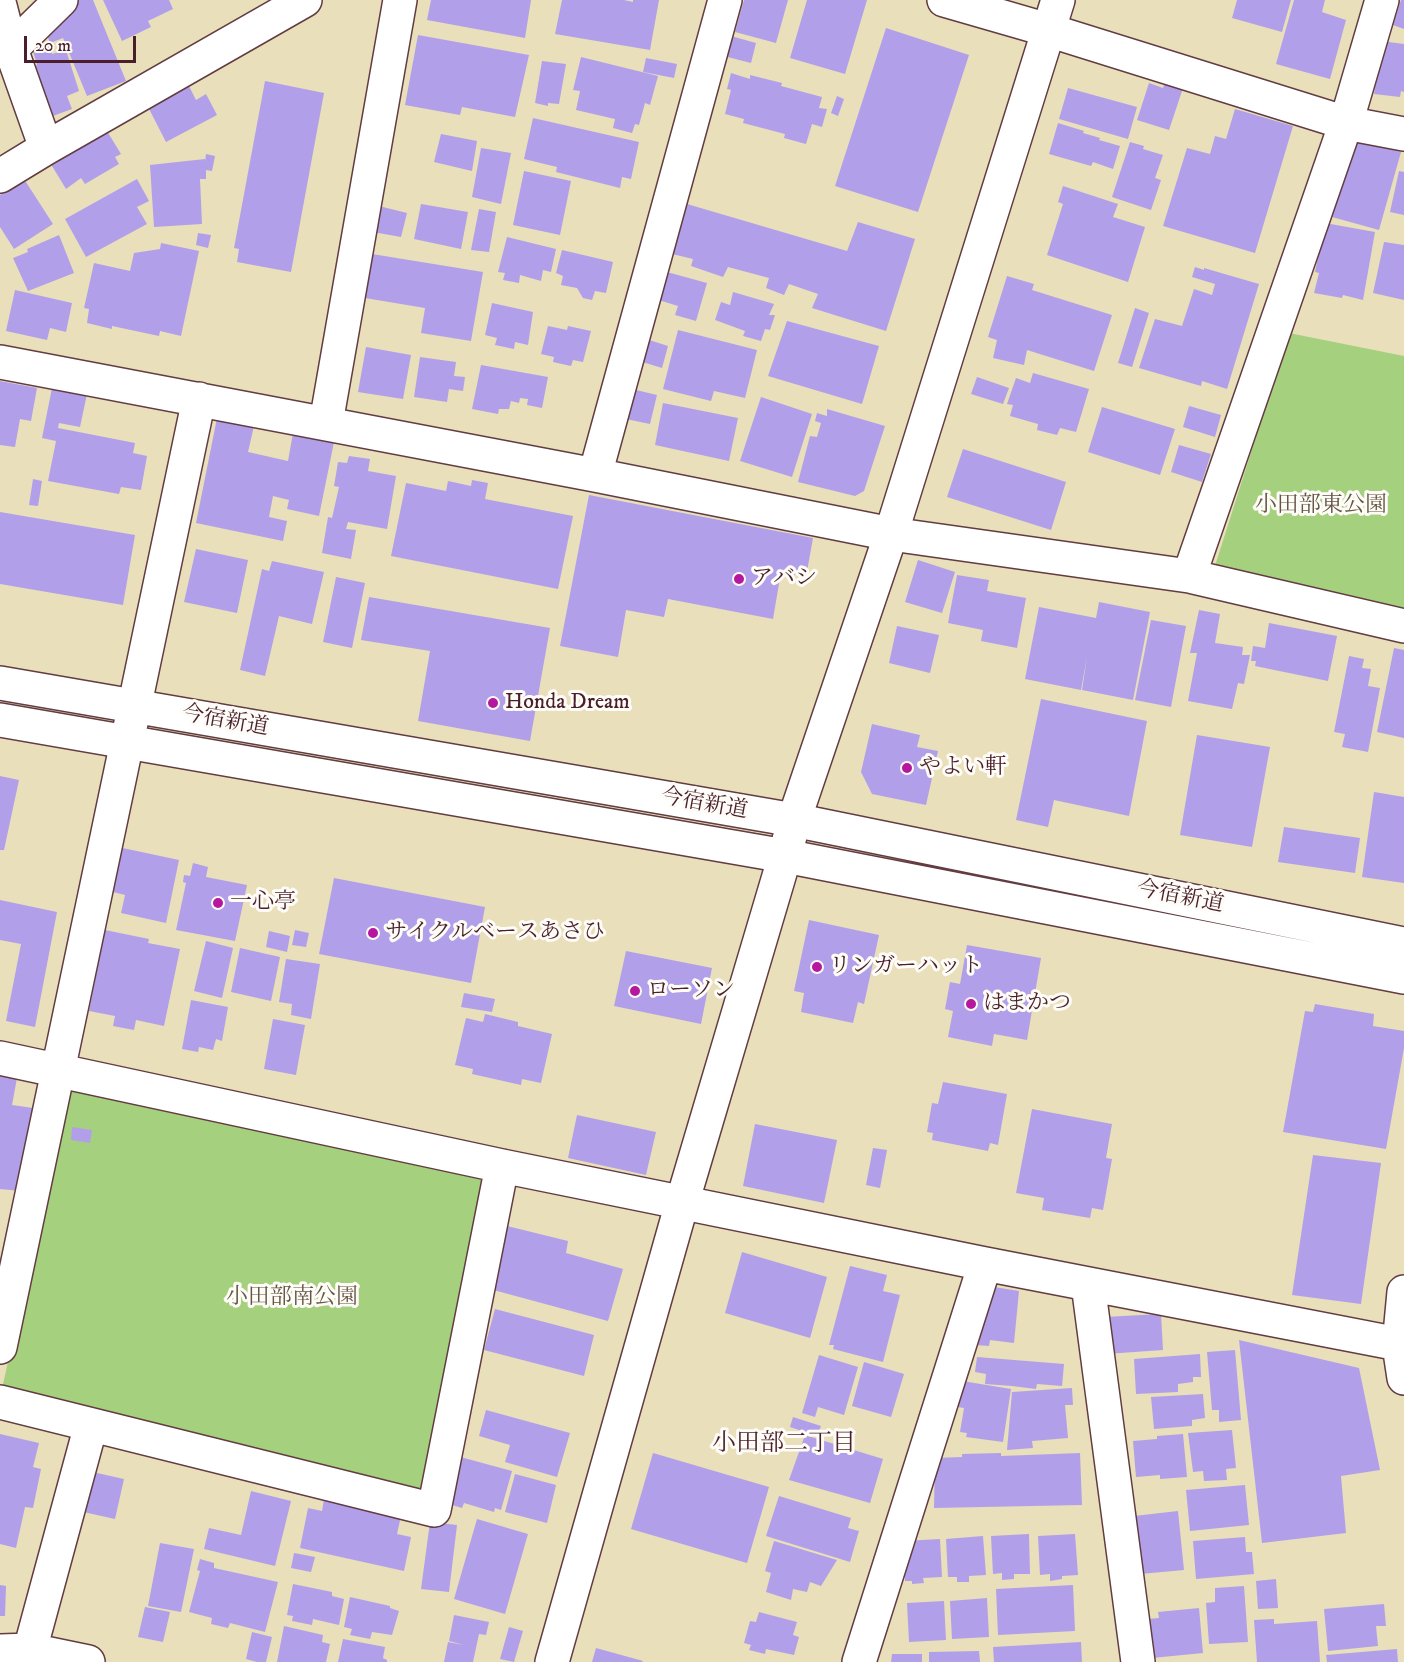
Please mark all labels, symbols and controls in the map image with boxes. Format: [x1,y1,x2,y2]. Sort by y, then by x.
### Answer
scale bar [27,24,140,62]
text: 20 m [35,35,71,57]
park label: 小田部東公園 [1255,493,1387,519]
place label: アバシ [751,566,817,592]
marker: アバシ [732,572,746,586]
place label: Honda Dream [505,690,630,716]
marker: Honda Dream [486,696,500,710]
street label: 今宿新道 [179,701,271,743]
place label: やよい軒 [919,755,1007,781]
marker: やよい軒 [900,761,914,775]
street label: 今宿新道 [658,784,750,826]
street label: 今宿新道 [1134,877,1226,919]
place label: 一心亭 [230,890,296,916]
marker: 一心亭 [211,896,225,910]
place label: サイクルベースあさひ [385,920,605,946]
marker: サイクルベースあさひ [366,926,380,940]
place label: リンガーハット [829,954,983,980]
marker: リンガーハット [810,960,824,974]
place label: ローソン [647,978,735,1004]
marker: ローソン [628,984,642,998]
place label: はまかつ [983,991,1071,1017]
marker: はまかつ [964,997,978,1011]
park label: 小田部南公園 [226,1285,358,1311]
district label: 小田部二丁目 [712,1431,856,1459]

